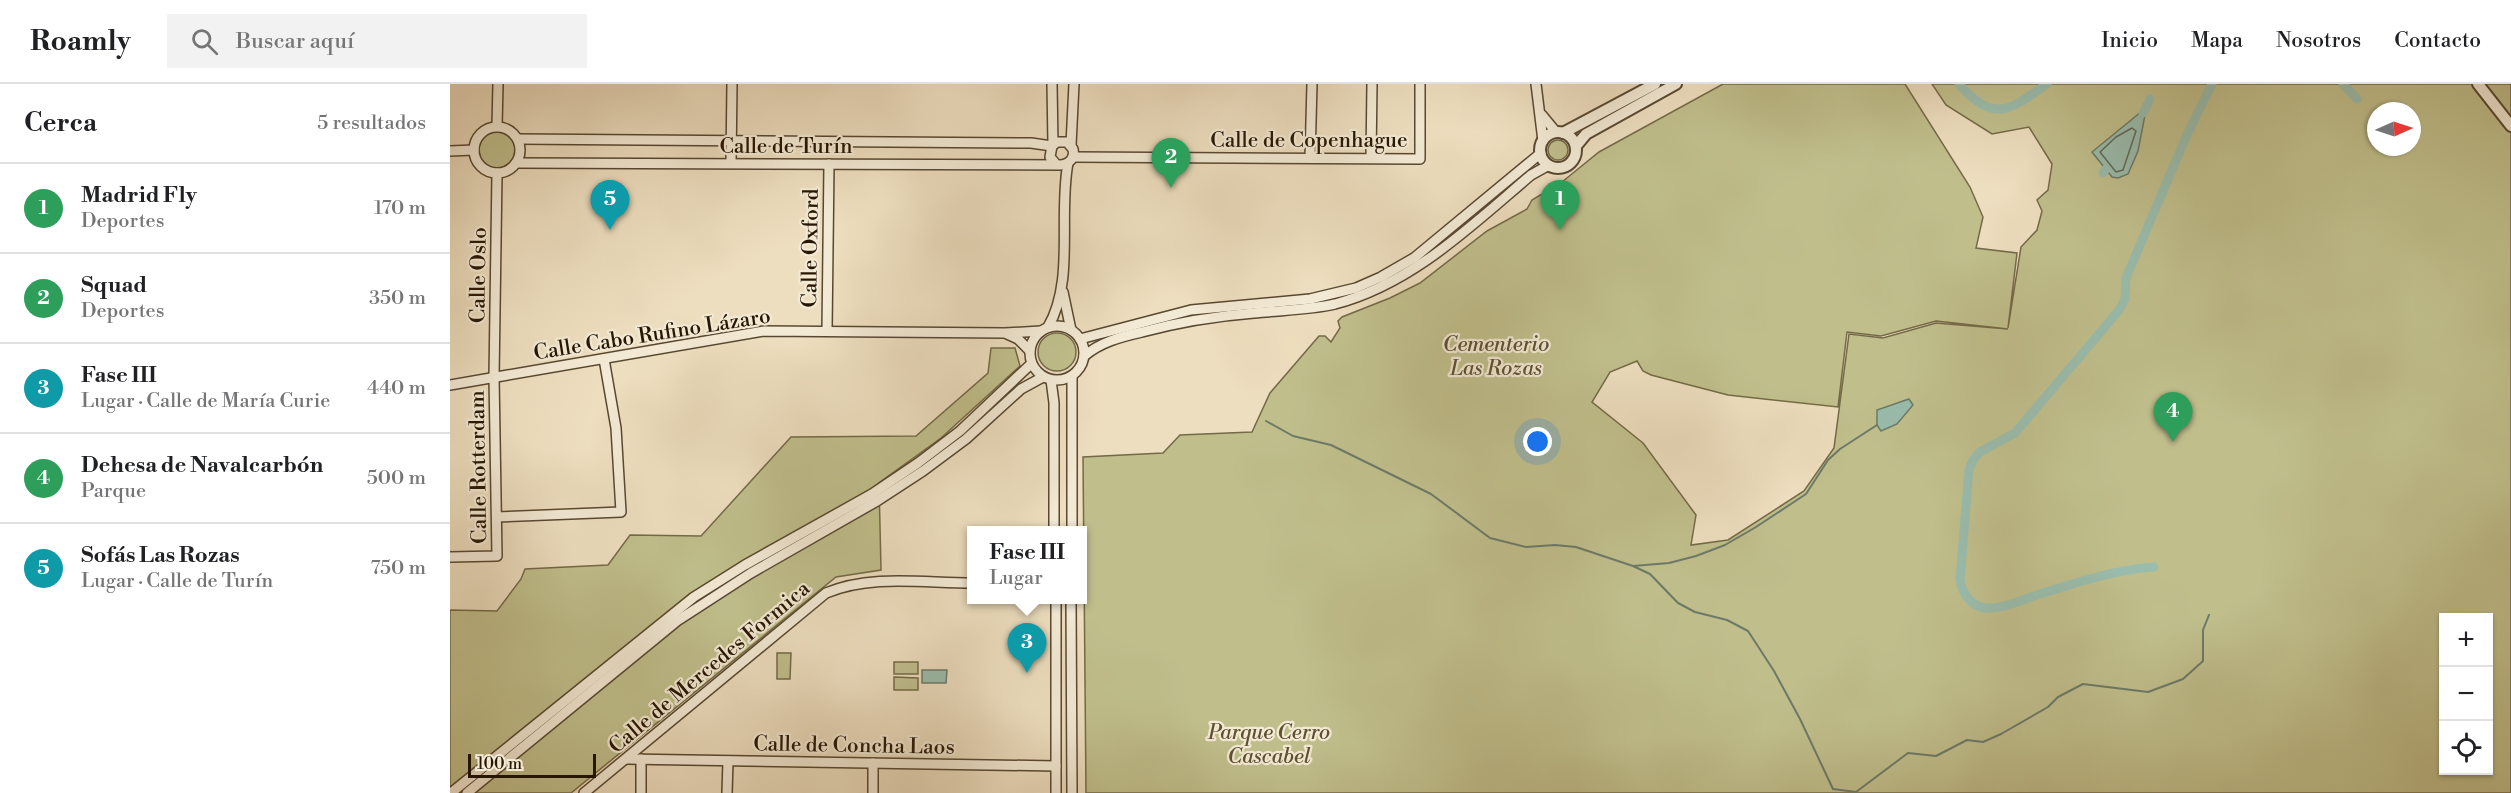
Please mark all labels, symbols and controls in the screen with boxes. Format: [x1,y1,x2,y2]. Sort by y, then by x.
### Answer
search box [167,14,587,68]
text: Roamly [30,24,131,59]
icon: search [188,25,221,58]
text: Buscar aquí [236,28,354,55]
text: Inicio [2101,28,2158,54]
text: Mapa [2191,28,2243,54]
text: Nosotros [2276,28,2361,54]
text: Contacto [2394,28,2481,54]
north arrow [2367,102,2421,156]
text: Cerca [24,107,97,139]
text: 5 resultados [317,111,426,136]
street label: Calle de Copenhague [1210,128,1408,154]
street label: Calle de Turín [719,134,853,160]
pin: 2 [1152,138,1190,188]
pin: 5 [590,180,630,230]
pin: 1 [1540,180,1580,230]
text: Madrid Fly [81,182,197,209]
street label: Calle Oxford [797,188,825,308]
text: 1 [39,196,48,221]
text: 170 m [374,196,426,221]
text: Deportes [81,209,164,234]
street label: Calle Oslo [465,227,493,323]
text: Squad [81,272,147,299]
text: 2 [37,286,50,311]
text: 350 m [369,286,426,311]
text: Deportes [81,299,164,324]
street label: Calle Cabo Rufino Lázaro [532,303,772,367]
park label: Cementerio Las Rozas [1443,332,1549,382]
text: Fase III [81,362,157,389]
text: 3 [37,376,50,401]
text: 440 m [367,376,426,401]
text: Lugar · Calle de María Curie [81,389,330,414]
street label: Calle Rotterdam [465,390,493,544]
pin: 4 [2154,392,2192,442]
your location [1523,427,1552,456]
text: Dehesa de Navalcarbón [81,452,323,479]
text: 4 [37,466,50,491]
text: 500 m [367,466,426,491]
text: Parque [81,479,146,504]
popup [967,526,1087,604]
text: Fase III [989,539,1065,566]
text: Sofás Las Rozas [81,542,240,569]
text: 5 [37,556,50,581]
text: 750 m [370,556,426,581]
text: Lugar [989,566,1043,591]
text: Lugar · Calle de Turín [81,569,273,594]
street label: Calle de Mercedes Formica [604,576,816,760]
map controls [2439,613,2493,775]
button: + [2439,613,2493,667]
pin: 3 [1008,624,1046,673]
button: − [2439,667,2493,721]
park label: Parque Cerro Cascabel [1207,720,1330,770]
button: locate [2439,721,2493,775]
street label: Calle de Concha Laos [753,731,955,761]
scale bar [468,751,596,778]
text: 100 m [477,754,522,774]

